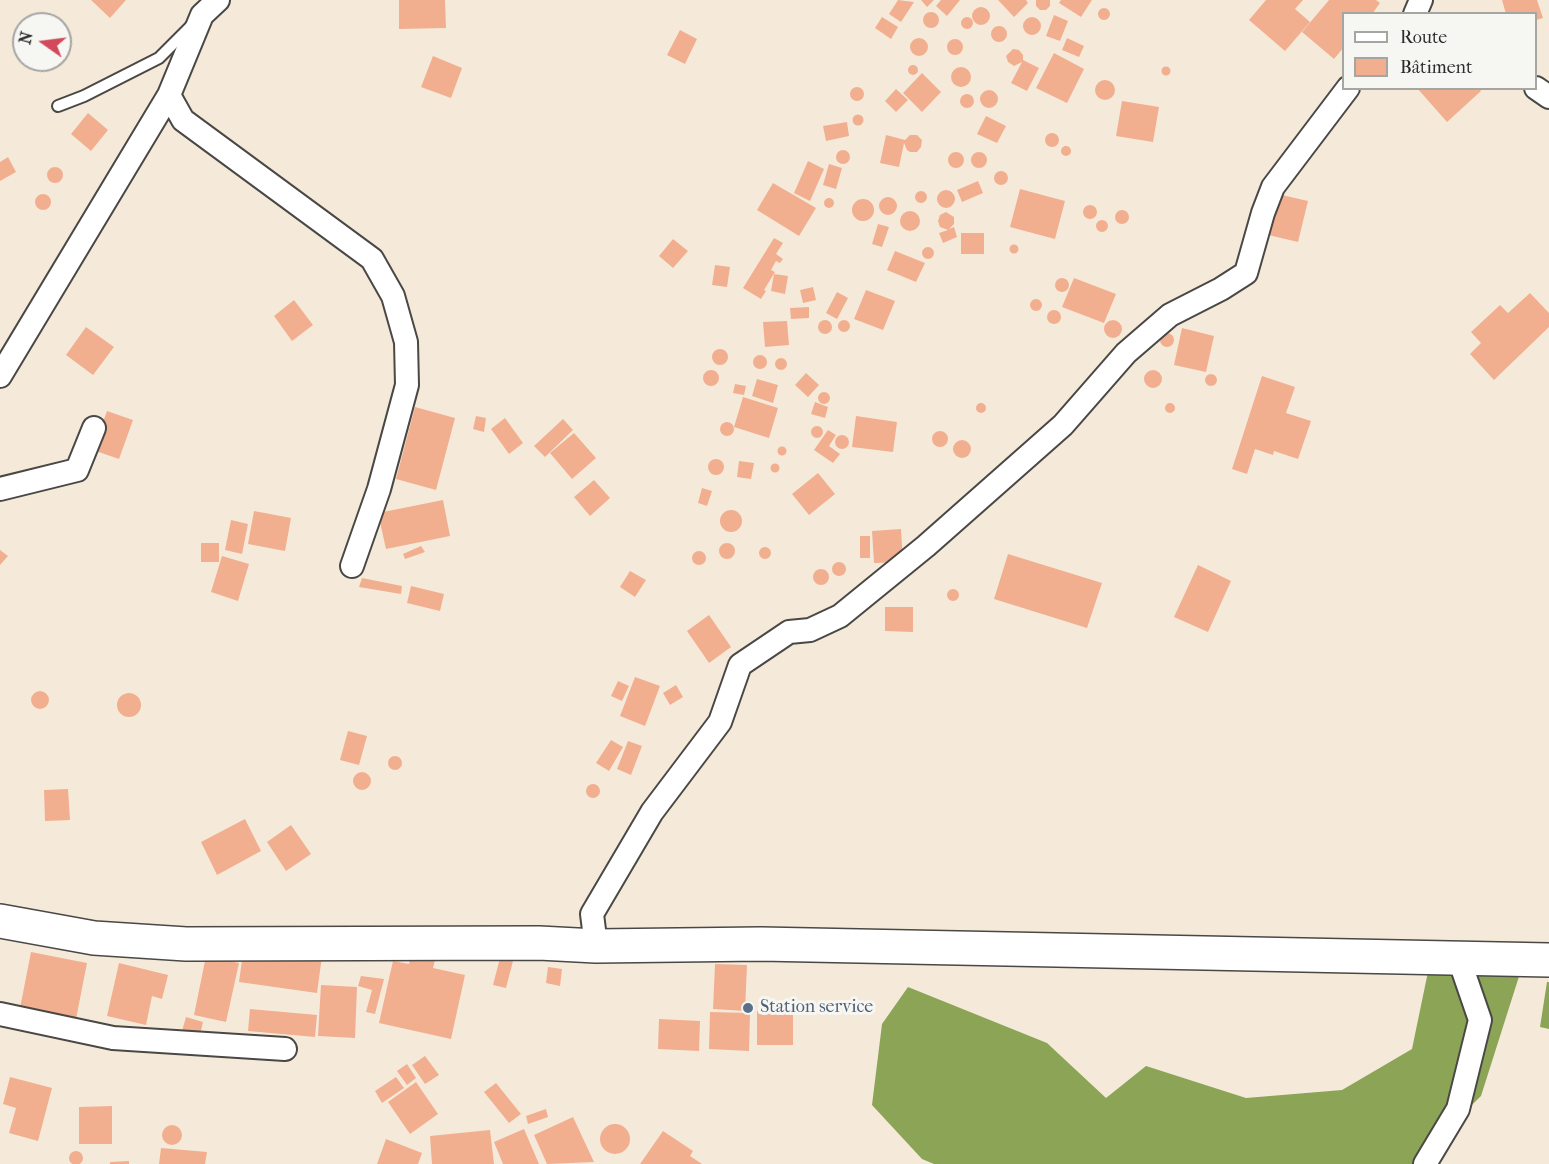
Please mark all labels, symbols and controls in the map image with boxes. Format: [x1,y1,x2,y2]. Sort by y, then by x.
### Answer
north arrow [12,12,72,72]
legend [1342,12,1537,90]
text: Route [1400,27,1447,48]
text: N [15,30,37,46]
text: Bâtiment [1400,57,1472,78]
place label: Station service [760,997,873,1019]
marker: Station service [741,1001,755,1015]

